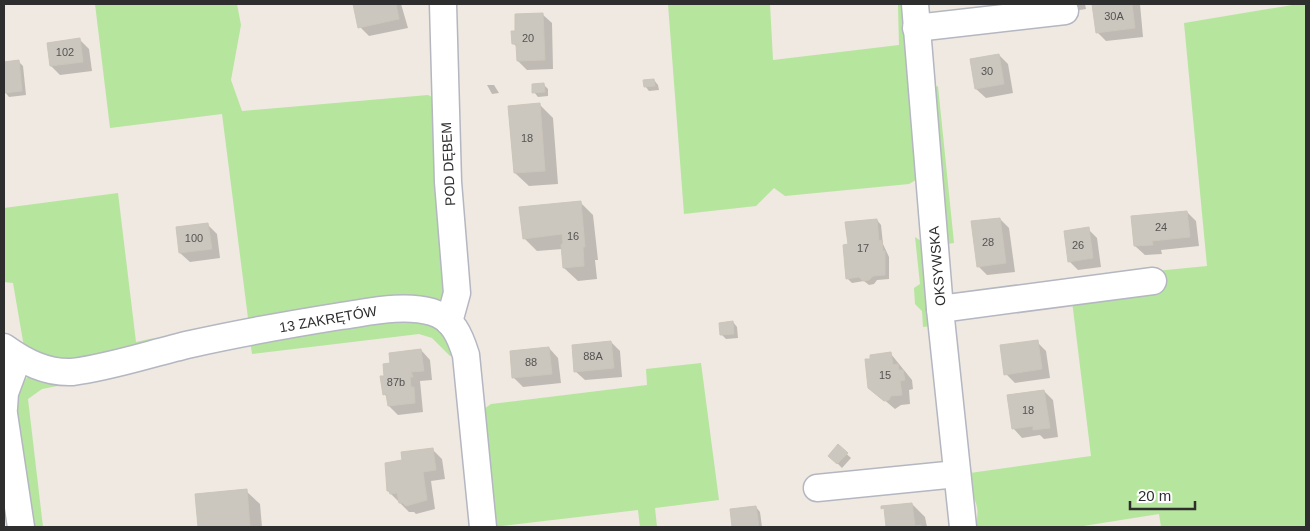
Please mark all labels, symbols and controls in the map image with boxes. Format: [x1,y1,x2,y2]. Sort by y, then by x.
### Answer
house number: 30A [1104,10,1124,22]
house number: 20 [522,32,534,44]
house number: 102 [56,46,74,58]
house number: 30 [981,65,993,77]
street label: POD DĘBEM [438,122,458,206]
house number: 18 [521,132,533,144]
house number: 24 [1155,221,1167,233]
street label: OKSYWSKA [925,225,948,307]
house number: 16 [567,230,579,242]
house number: 100 [185,232,203,244]
house number: 28 [982,236,994,248]
house number: 26 [1072,239,1084,251]
house number: 17 [857,242,869,254]
street label: 13 ZAKRĘTÓW [278,302,379,335]
house number: 88A [583,350,603,362]
house number: 88 [525,356,537,368]
house number: 15 [879,369,891,381]
house number: 87b [387,376,405,388]
house number: 18 [1022,404,1034,416]
scale bar [1130,478,1195,510]
text: 20 m [1138,487,1171,504]

